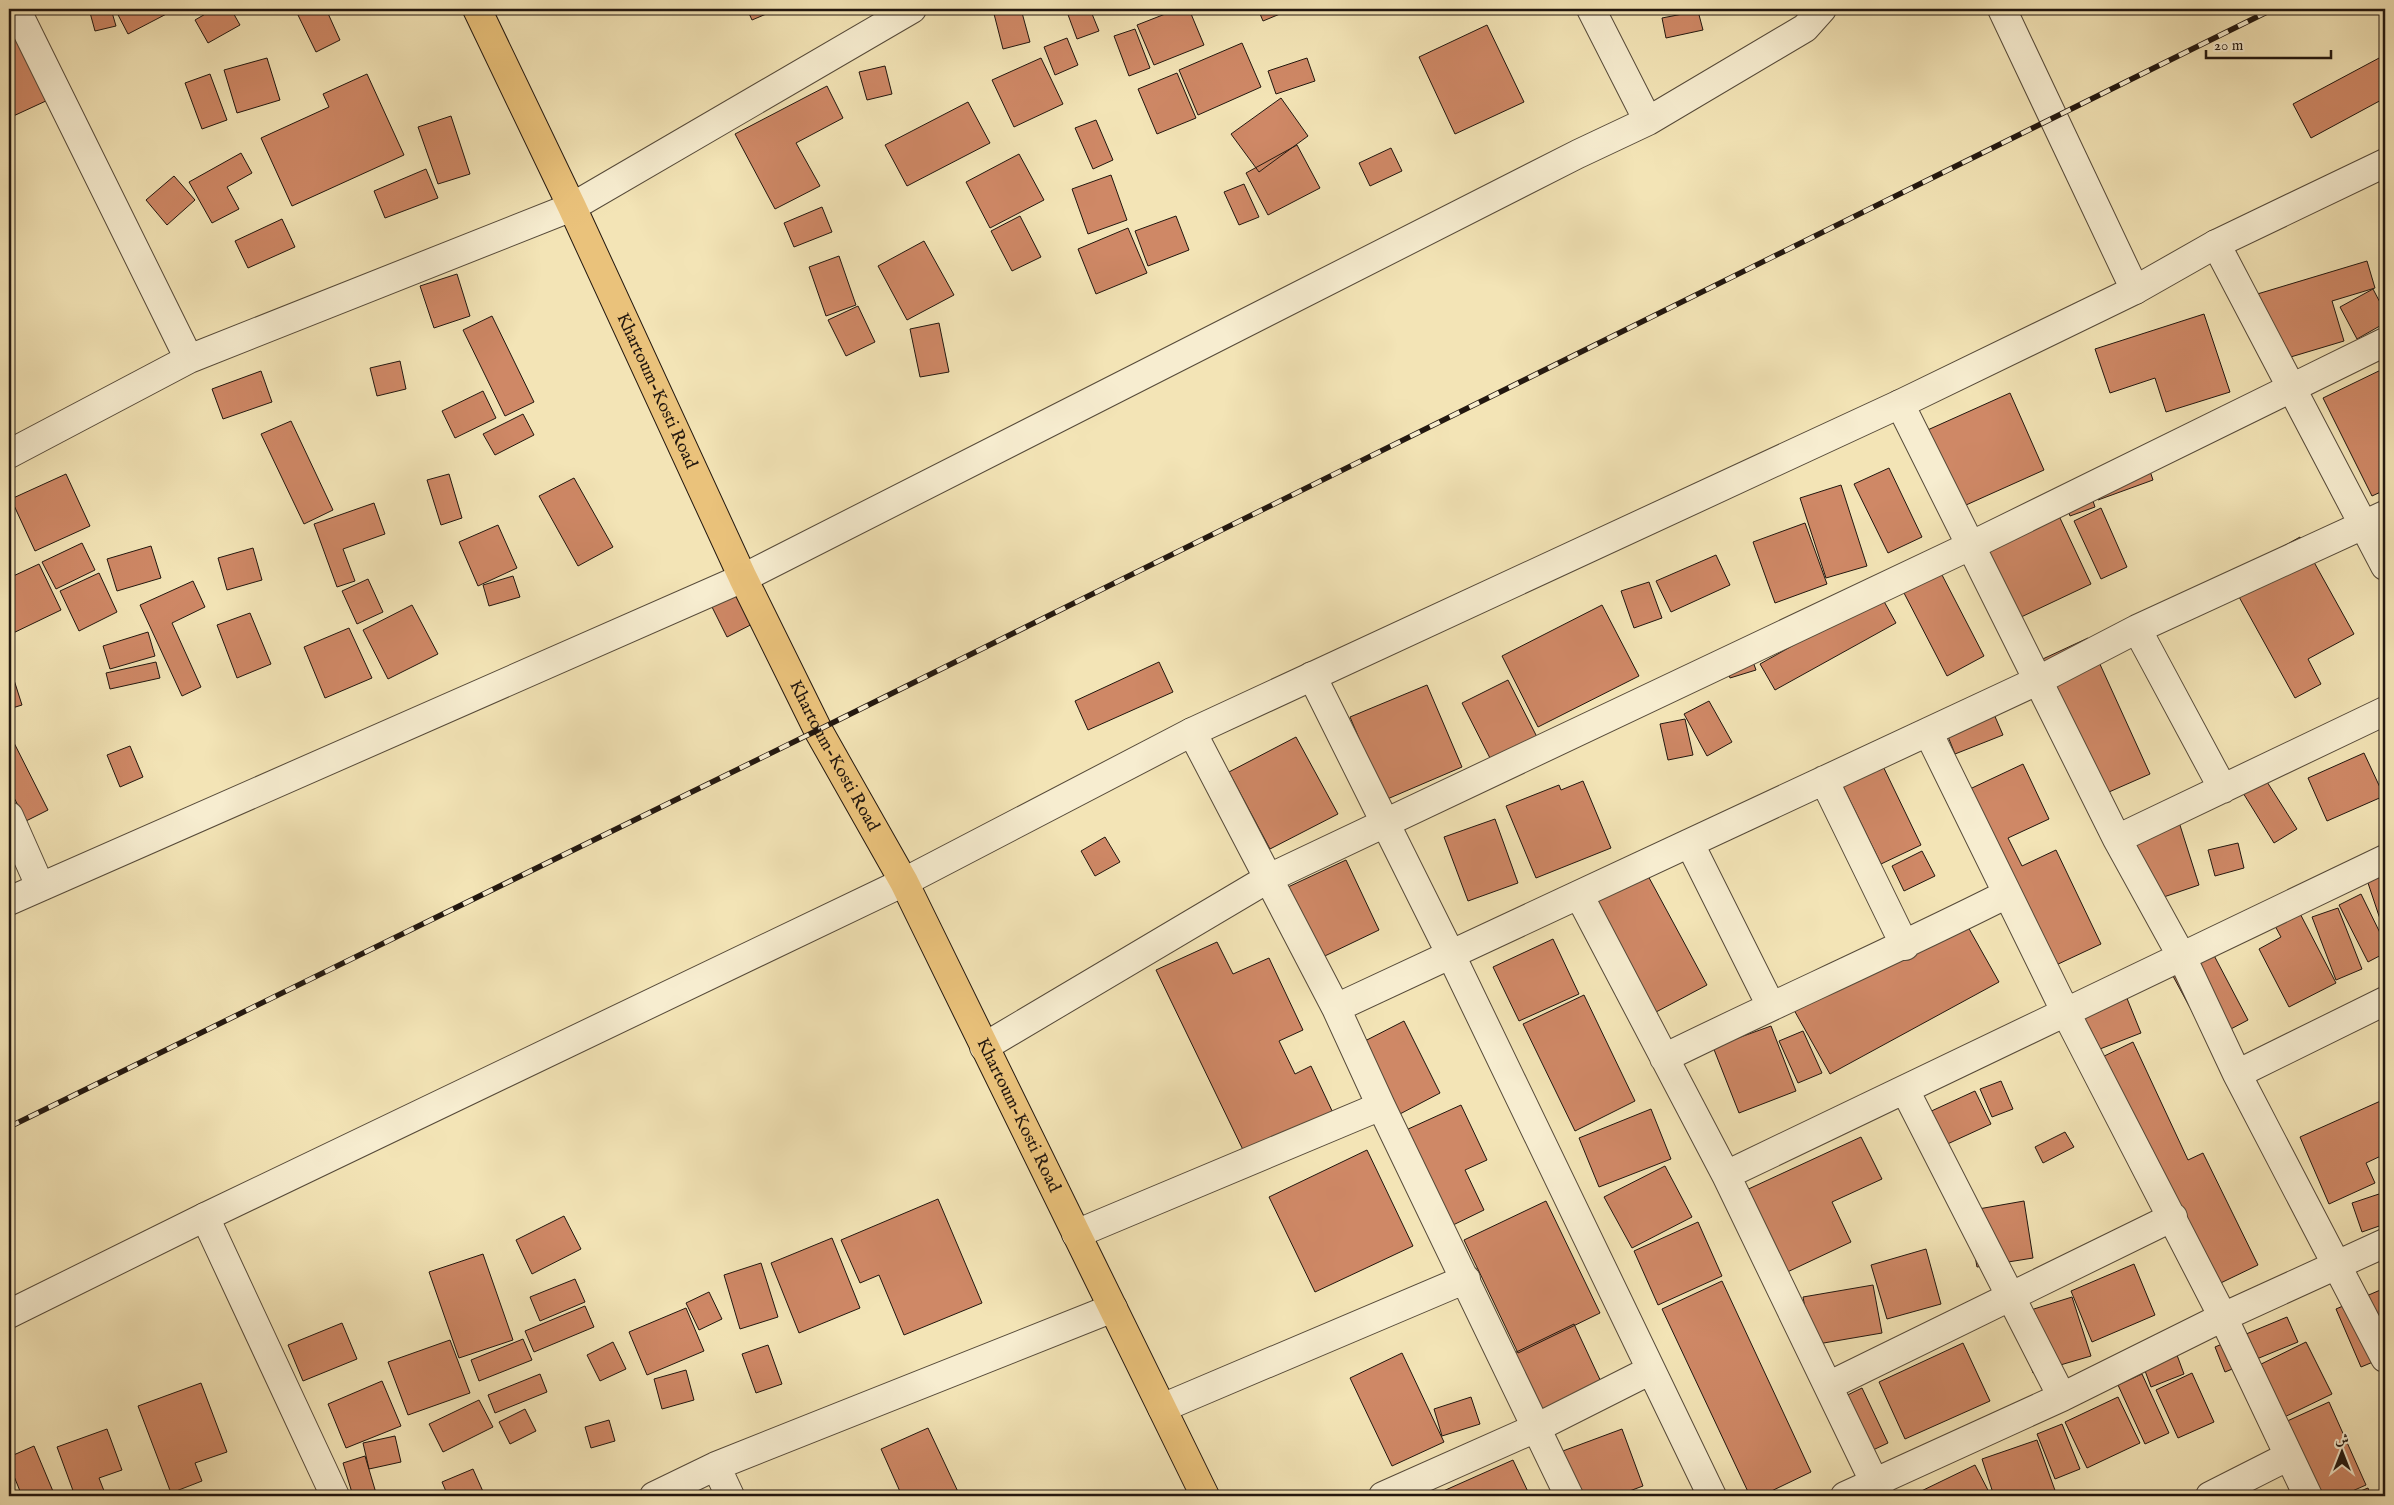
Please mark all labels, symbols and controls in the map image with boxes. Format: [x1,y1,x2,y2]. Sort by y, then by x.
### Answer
scale bar [2206,28,2332,60]
text: 20 m [2214,36,2244,55]
street label: Khartoum-Kosti Road [611,309,703,473]
street label: Khartoum-Kosti Road [784,676,885,836]
street label: Khartoum-Kosti Road [971,1034,1066,1197]
north arrow [2316,1428,2366,1478]
text: ش [2335,1431,2349,1449]

